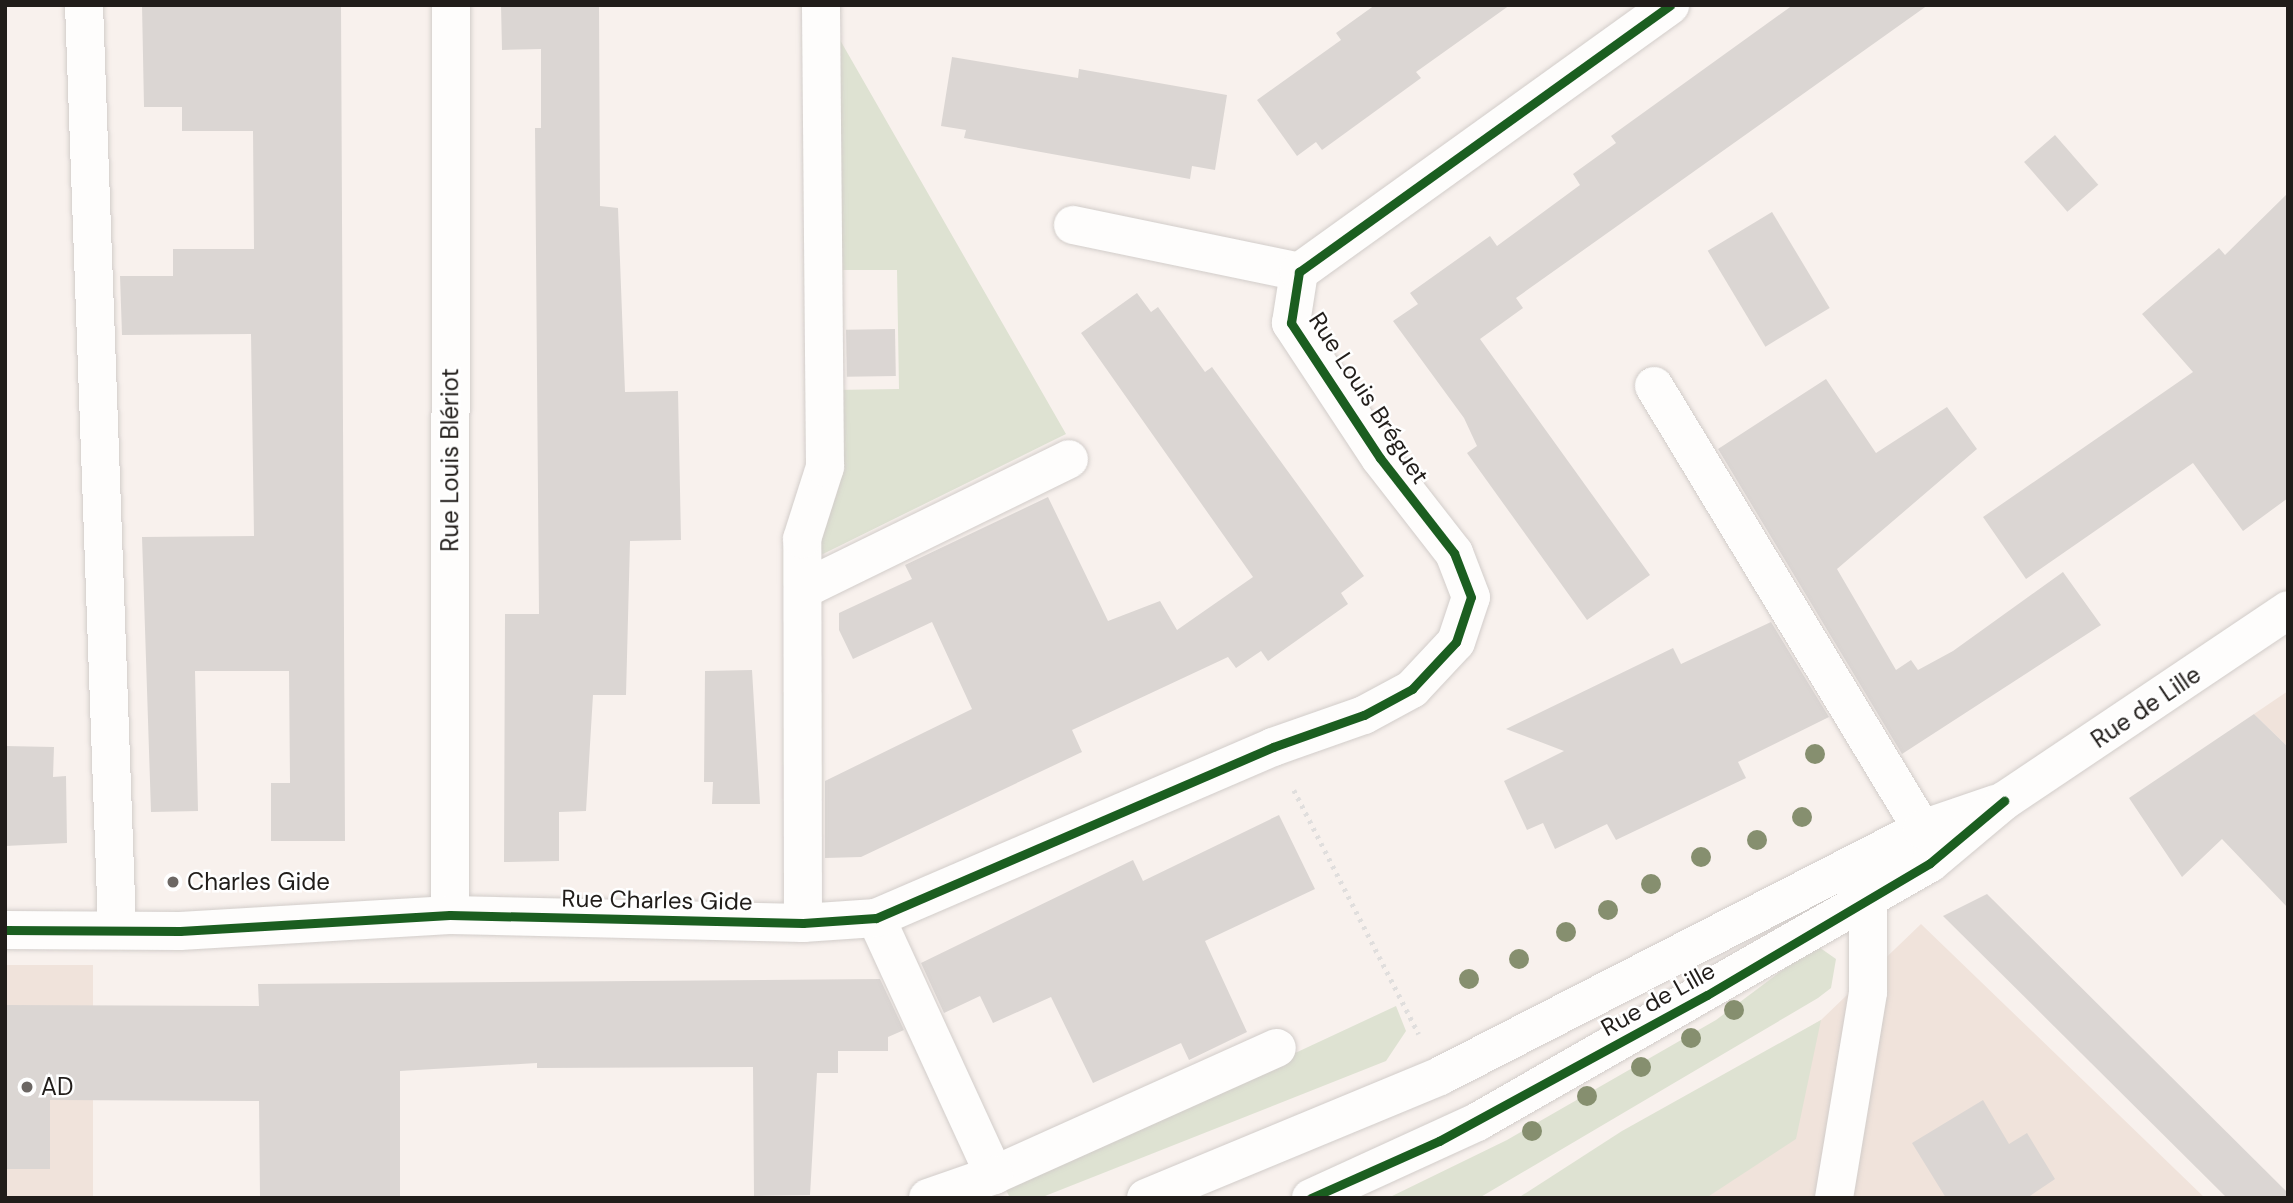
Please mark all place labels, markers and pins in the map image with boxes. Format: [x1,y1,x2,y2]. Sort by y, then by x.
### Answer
place label: Charles Gide [187,868,330,896]
marker: Charles Gide [165,874,181,890]
place label: AD [41,1073,73,1101]
marker: AD [19,1079,35,1095]

